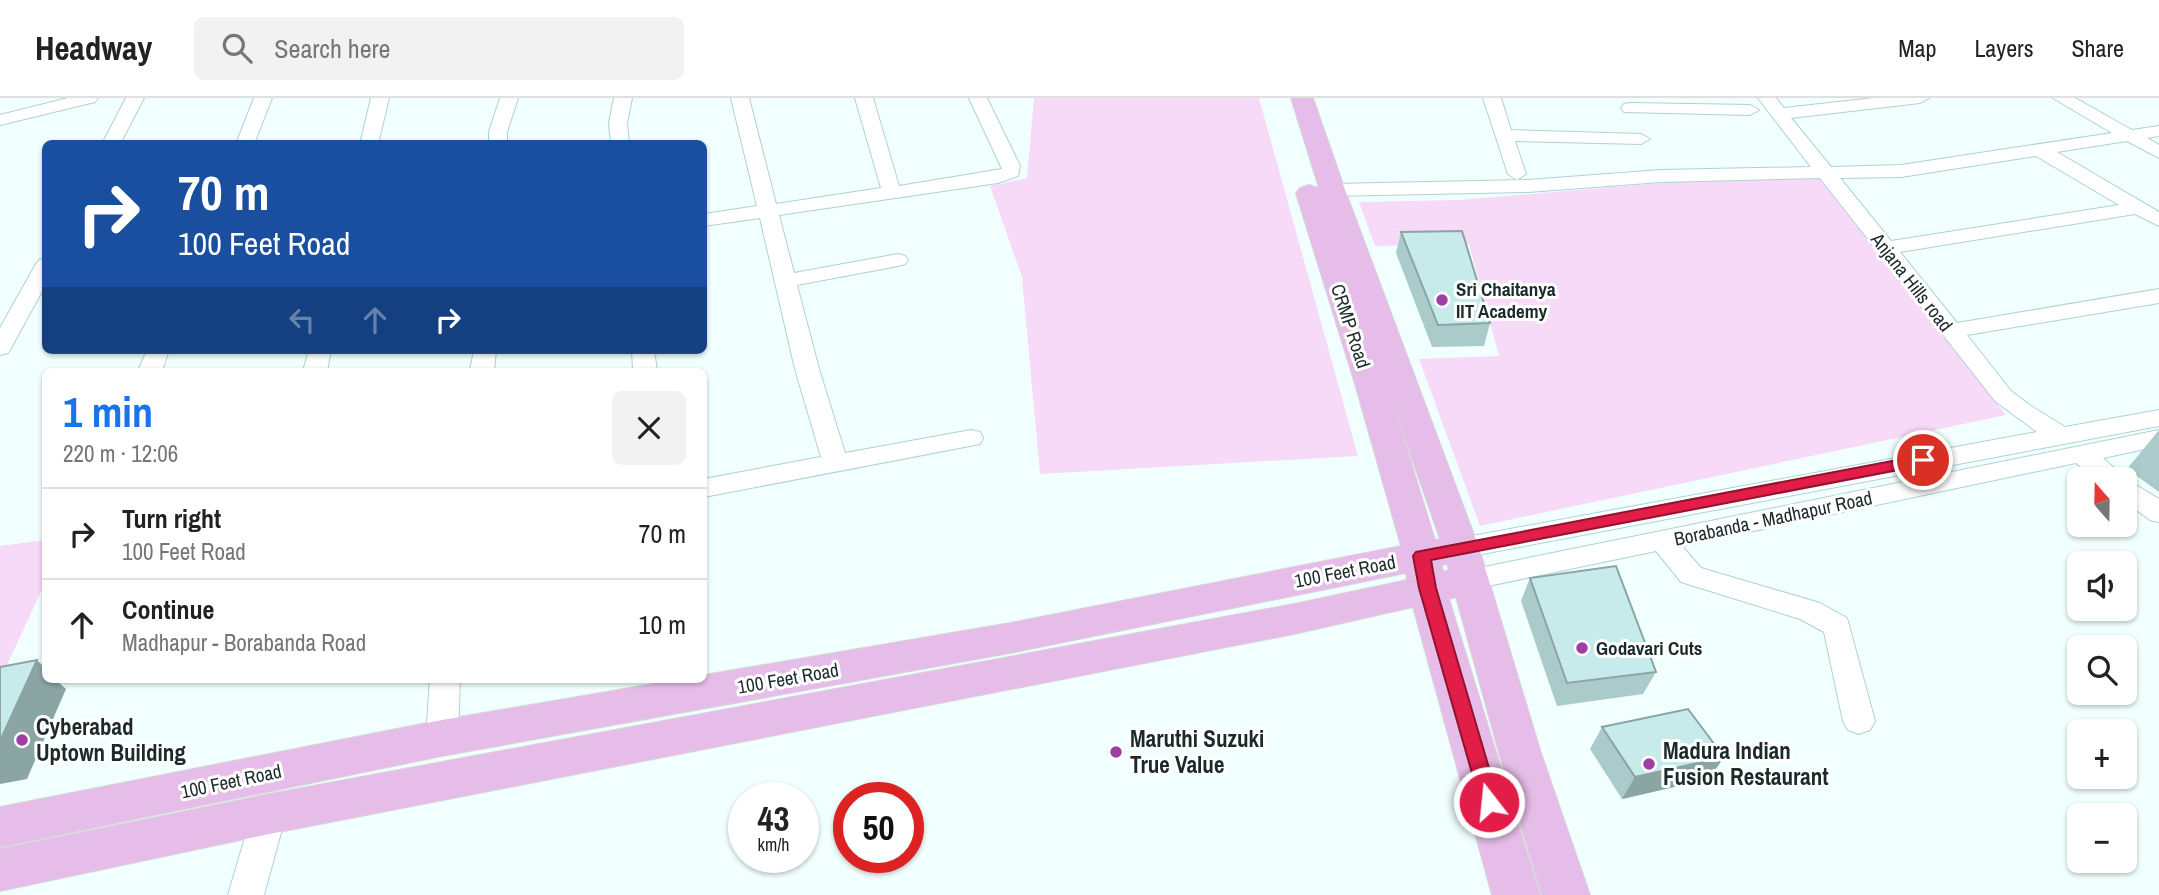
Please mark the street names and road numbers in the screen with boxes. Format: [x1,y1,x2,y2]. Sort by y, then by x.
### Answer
street label: Anjana Hills road [1865,226,1959,337]
street label: CRMP Road [1325,281,1377,371]
street label: Borabanda - Madhapur Road [1672,484,1874,552]
street label: 100 Feet Road [1292,548,1398,594]
street label: 100 Feet Road [735,656,841,700]
street label: 100 Feet Road [178,758,284,804]

